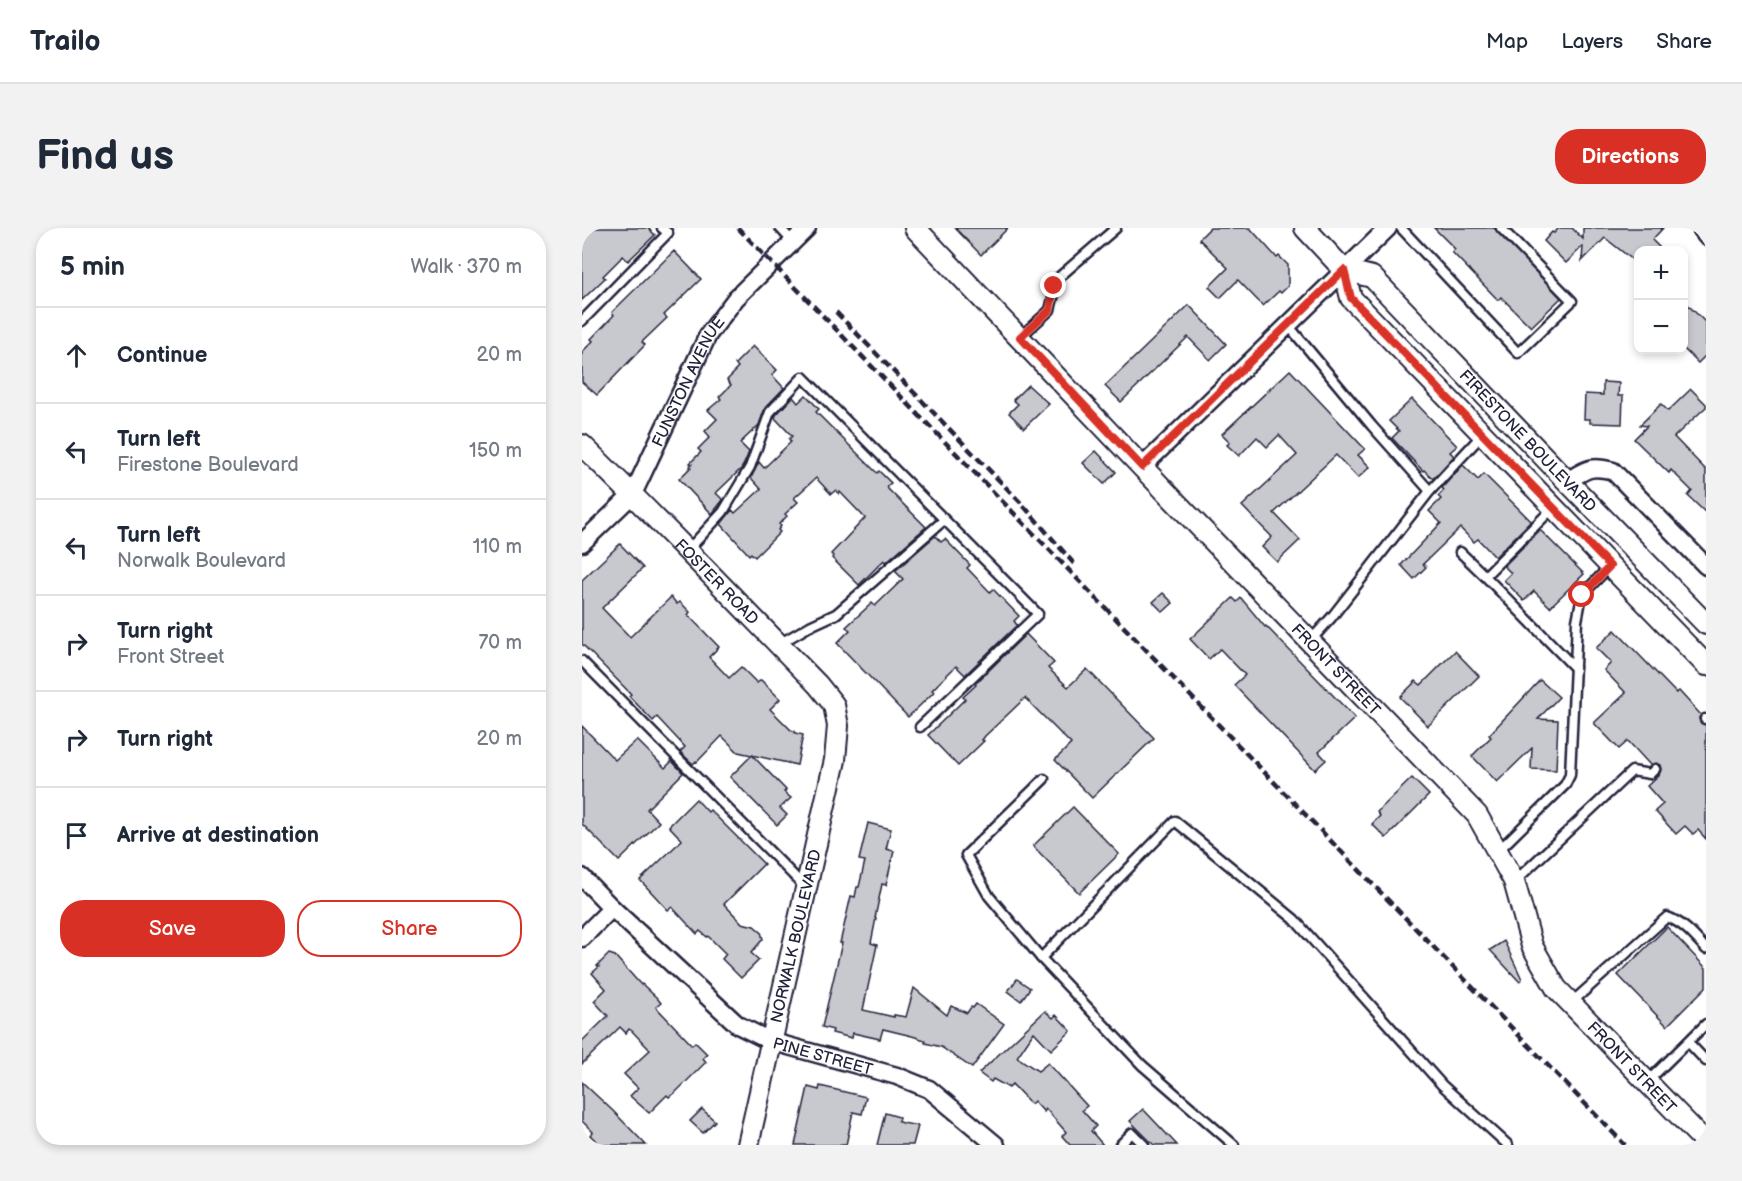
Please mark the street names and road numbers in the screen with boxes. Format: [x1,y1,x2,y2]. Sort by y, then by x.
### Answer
street label: FUNSTON AVENUE [649,313,729,450]
street label: FIRESTONE BOULEVARD [1455,366,1600,516]
street label: FOSTER ROAD [670,536,762,629]
street label: FRONT STREET [1287,620,1384,720]
street label: NORWALK BOULEVARD [767,848,826,1025]
street label: FRONT STREET [1583,1018,1680,1118]
street label: PINE STREET [771,1034,875,1080]

